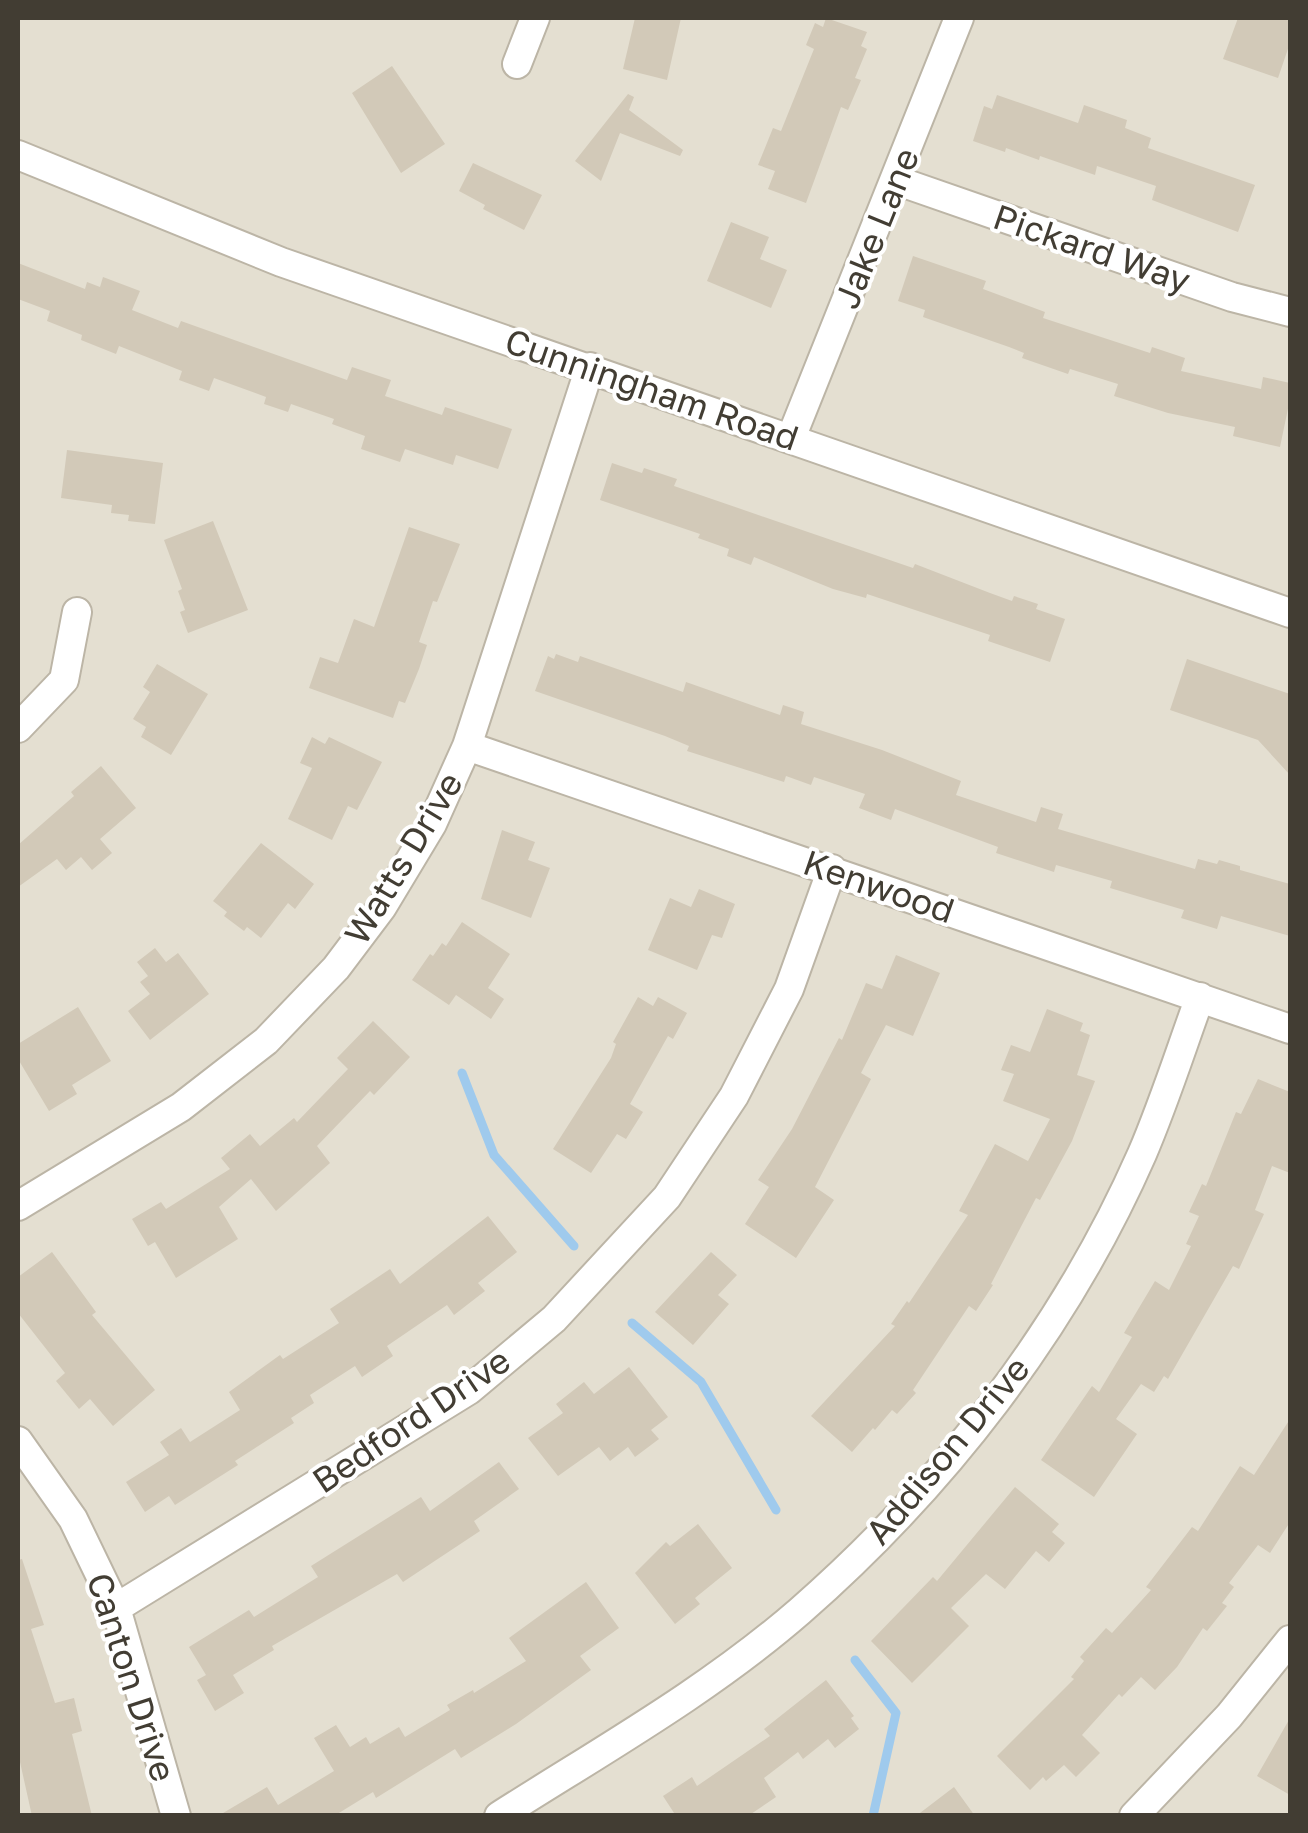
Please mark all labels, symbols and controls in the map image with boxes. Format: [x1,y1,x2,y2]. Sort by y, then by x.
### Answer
street label: Jake Lane [825,142,927,314]
street label: Pickard Way [988,195,1196,301]
street label: Cunningham Road [500,319,804,459]
street label: Watts Drive [335,764,471,952]
street label: Kenwood [798,841,960,931]
street label: Bedford Drive [304,1339,518,1501]
street label: Addison Drive [856,1348,1038,1552]
street label: Canton Drive [79,1567,185,1787]

